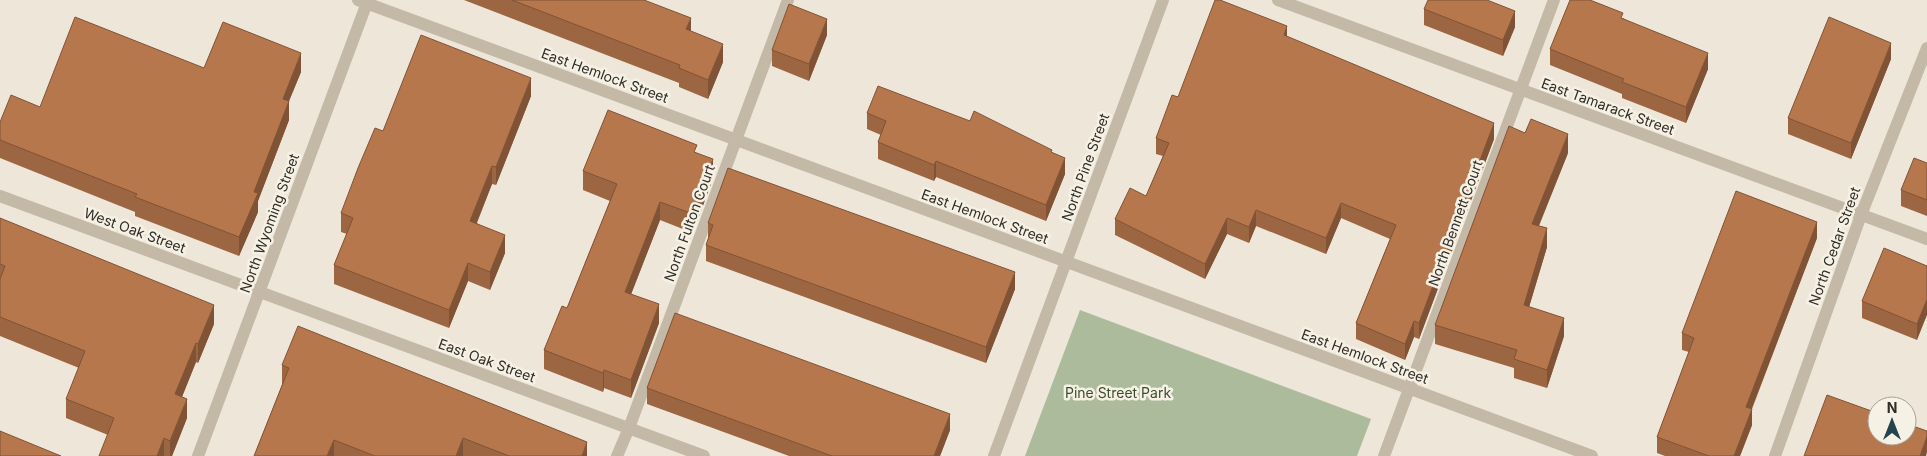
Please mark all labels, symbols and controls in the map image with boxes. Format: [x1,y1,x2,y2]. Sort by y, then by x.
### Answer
street label: East Hemlock Street [539,44,671,106]
street label: East Tamarack Street [1539,74,1677,138]
street label: North Pine Street [1058,110,1113,223]
street label: North Wyoming Street [236,151,302,295]
street label: North Bennett Court [1424,157,1486,288]
street label: North Fulton Court [660,162,718,284]
street label: North Cedar Street [1805,184,1863,308]
street label: East Hemlock Street [919,185,1051,247]
street label: West Oak Street [82,204,188,256]
street label: East Hemlock Street [1299,325,1431,387]
street label: East Oak Street [436,335,538,386]
park label: Pine Street Park [1065,384,1171,401]
north arrow [1867,396,1917,446]
text: N [1887,399,1897,416]

